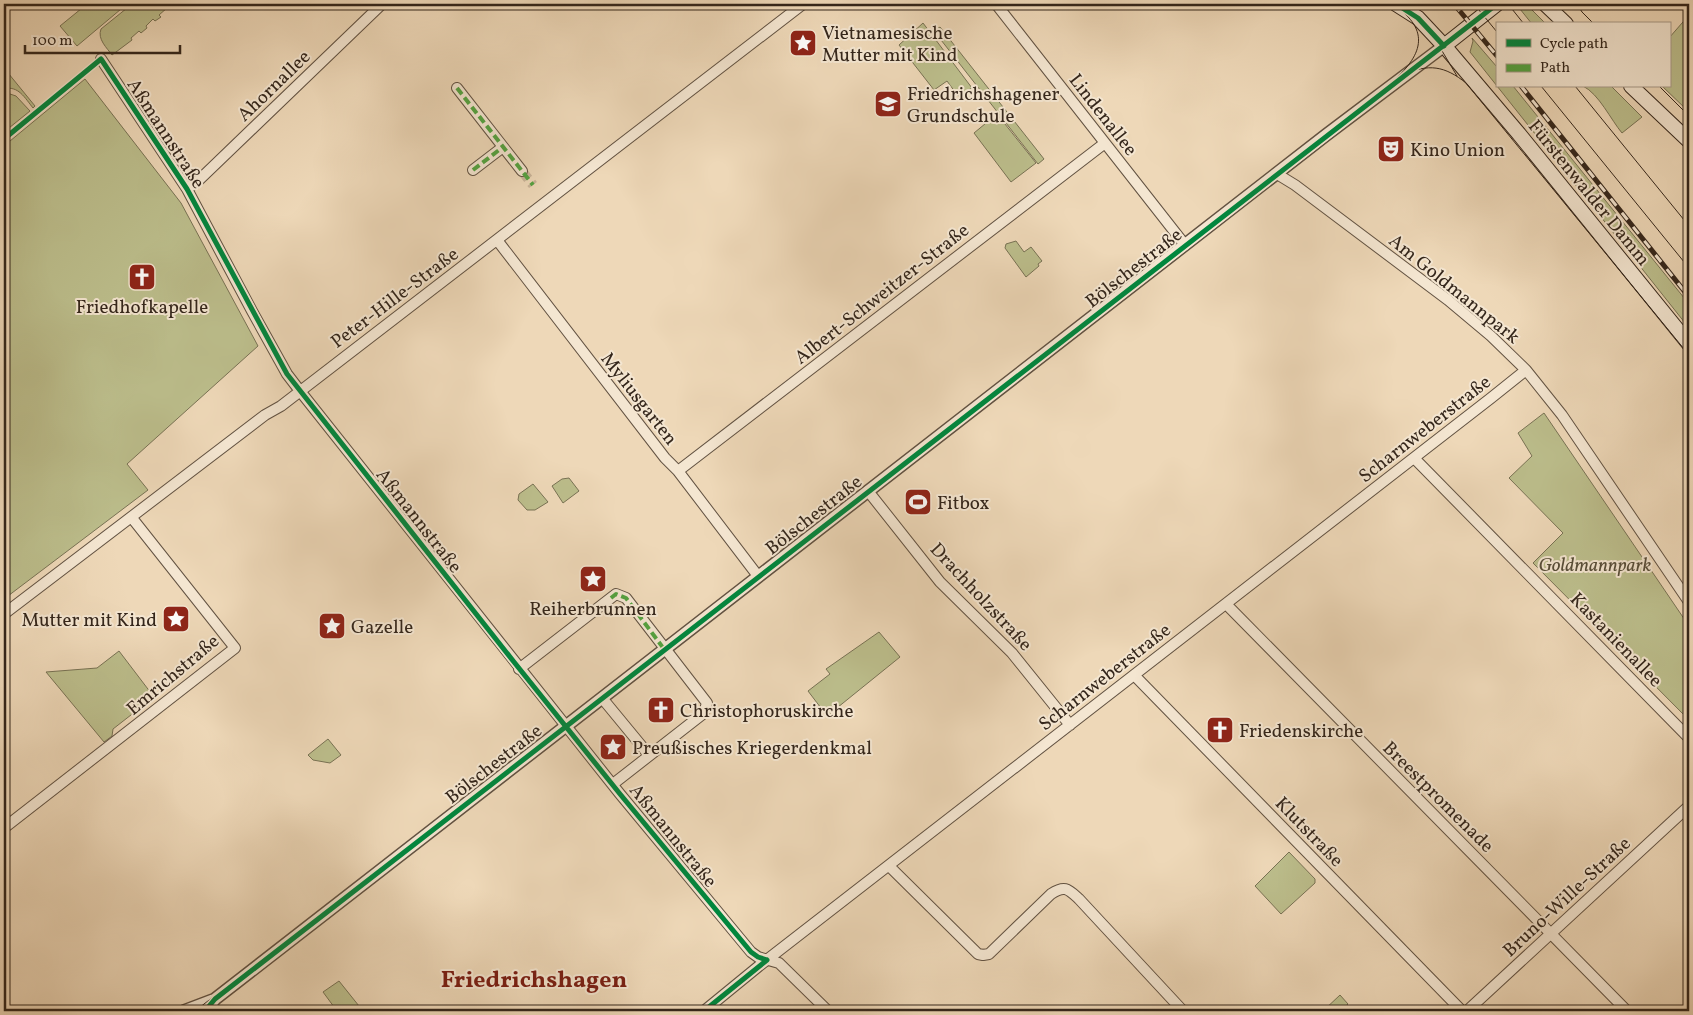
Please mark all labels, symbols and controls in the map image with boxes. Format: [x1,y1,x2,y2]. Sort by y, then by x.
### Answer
place label: Vietnamesische Mutter mit Kind [822,21,957,69]
scale bar [25,22,180,54]
legend [1496,22,1670,88]
place icon: Vietnamesische Mutter mit Kind [788,28,818,58]
text: 100 m [32,31,72,52]
text: Cycle path [1540,34,1608,55]
street label: Ahornallee [232,45,317,128]
text: Path [1540,58,1570,79]
street label: Lindenallee [1062,69,1143,162]
street label: Aßmannstraße [120,74,211,194]
place label: Friedrichshagener Grundschule [907,82,1059,130]
school or university icon: Friedrichshagener Grundschule [873,89,903,119]
street label: Fürstenwalder Damm [1521,115,1656,272]
theatre icon: Kino Union [1376,134,1406,164]
place label: Kino Union [1410,138,1505,164]
street label: Albert-Schweitzer-Straße [789,218,975,371]
street label: Bölschestraße [1080,222,1188,315]
street label: Am Goldmannpark [1383,229,1525,351]
street label: Peter-Hille-Straße [326,242,464,355]
church icon: Friedhofkapelle [127,262,157,292]
place label: Friedhofkapelle [76,295,208,321]
street label: Myliusgarten [594,347,683,451]
street label: Scharnweberstraße [1354,370,1497,489]
street label: Aßmannstraße [369,463,468,579]
street label: Bölschestraße [760,469,868,562]
sports icon: Fitbox [903,487,933,517]
place label: Fitbox [937,491,990,517]
street label: Drachholzstraße [923,537,1038,657]
park label: Goldmannpark [1539,553,1652,579]
place icon: Reiherbrunnen [578,564,608,594]
street label: Kastanienallee [1564,587,1668,694]
place label: Reiherbrunnen [529,597,657,623]
place icon: Mutter mit Kind [161,604,191,634]
place label: Mutter mit Kind [22,608,157,634]
place icon: Gazelle [317,611,347,641]
place label: Gazelle [351,615,413,641]
street label: Scharnweberstraße [1034,618,1177,737]
street label: Emrichstraße [121,629,225,722]
church icon: Christophoruskirche [646,695,676,725]
place label: Christophoruskirche [680,699,853,725]
church icon: Friedenskirche [1205,715,1235,745]
street label: Bölschestraße [440,718,548,811]
place label: Friedenskirche [1239,719,1363,745]
place icon: Preußisches Kriegerdenkmal [598,732,628,762]
place label: Preußisches Kriegerdenkmal [632,736,872,762]
street label: Breestpromenade [1376,736,1499,859]
street label: Aßmannstraße [623,779,722,894]
street label: Klutstraße [1268,792,1349,873]
street label: Bruno-Wille-Straße [1498,831,1637,964]
district label: Friedrichshagen [441,964,628,998]

